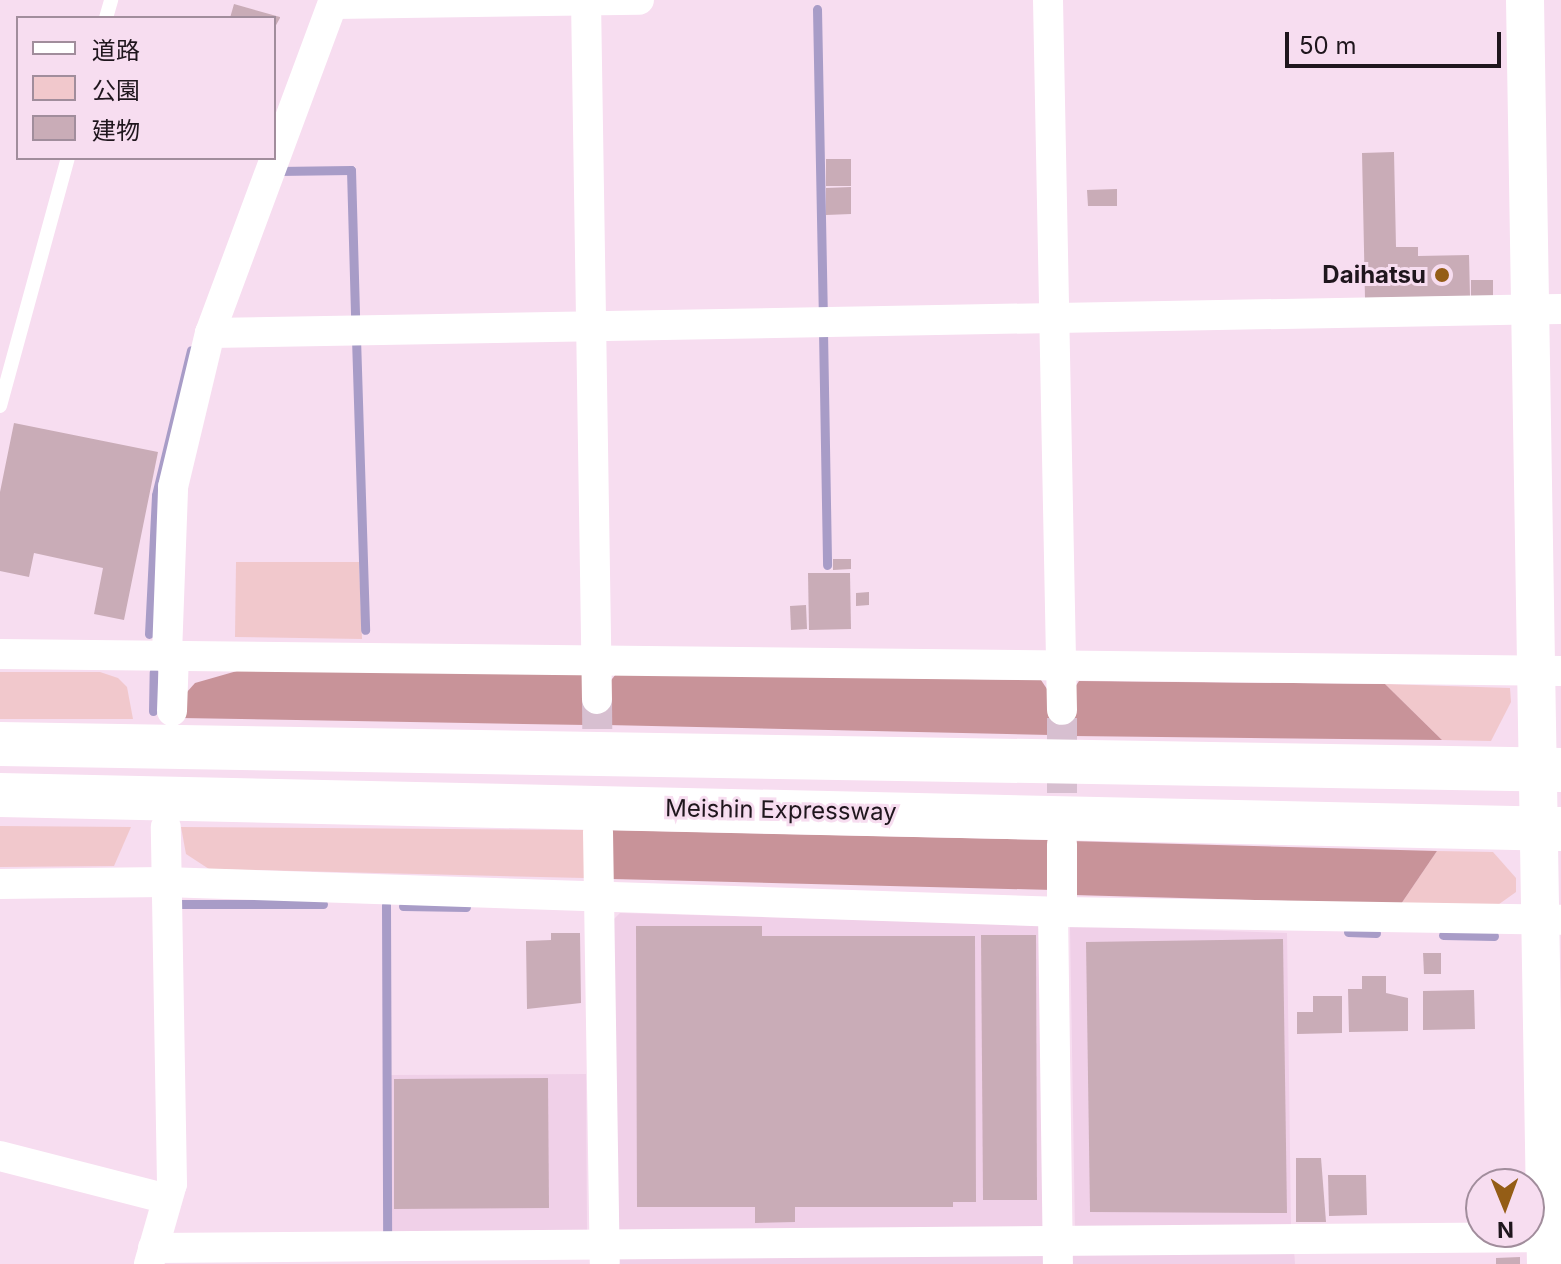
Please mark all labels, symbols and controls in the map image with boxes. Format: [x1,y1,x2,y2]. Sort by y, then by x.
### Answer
legend [16,16,276,160]
scale bar [1289,16,1505,66]
text: 50 m [1299,31,1357,60]
text: 道路 [92,36,140,65]
text: 公園 [92,76,140,105]
text: 建物 [92,116,140,145]
place label: Daihatsu [1322,261,1426,289]
marker: Daihatsu [1433,266,1451,284]
street label: Meishin Expressway [665,794,897,826]
north arrow [1465,1168,1545,1248]
text: N [1497,1217,1514,1243]

